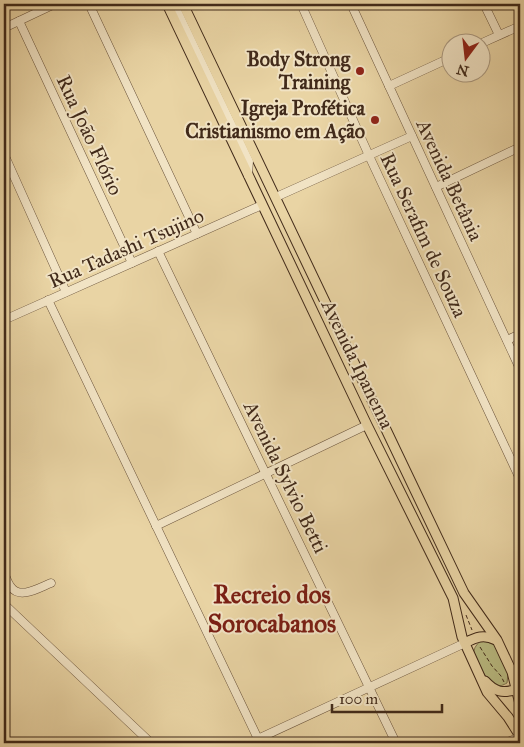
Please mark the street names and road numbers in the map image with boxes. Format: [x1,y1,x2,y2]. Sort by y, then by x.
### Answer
street label: Rua João Flório [51,71,128,199]
street label: Avenida Betânia [411,115,489,245]
street label: Rua Serafim de Souza [375,149,473,321]
street label: Rua Tadashi Tsujino [45,203,207,293]
street label: Avenida Ipanema [316,295,400,433]
street label: Avenida Sylvio Betti [238,396,333,557]

